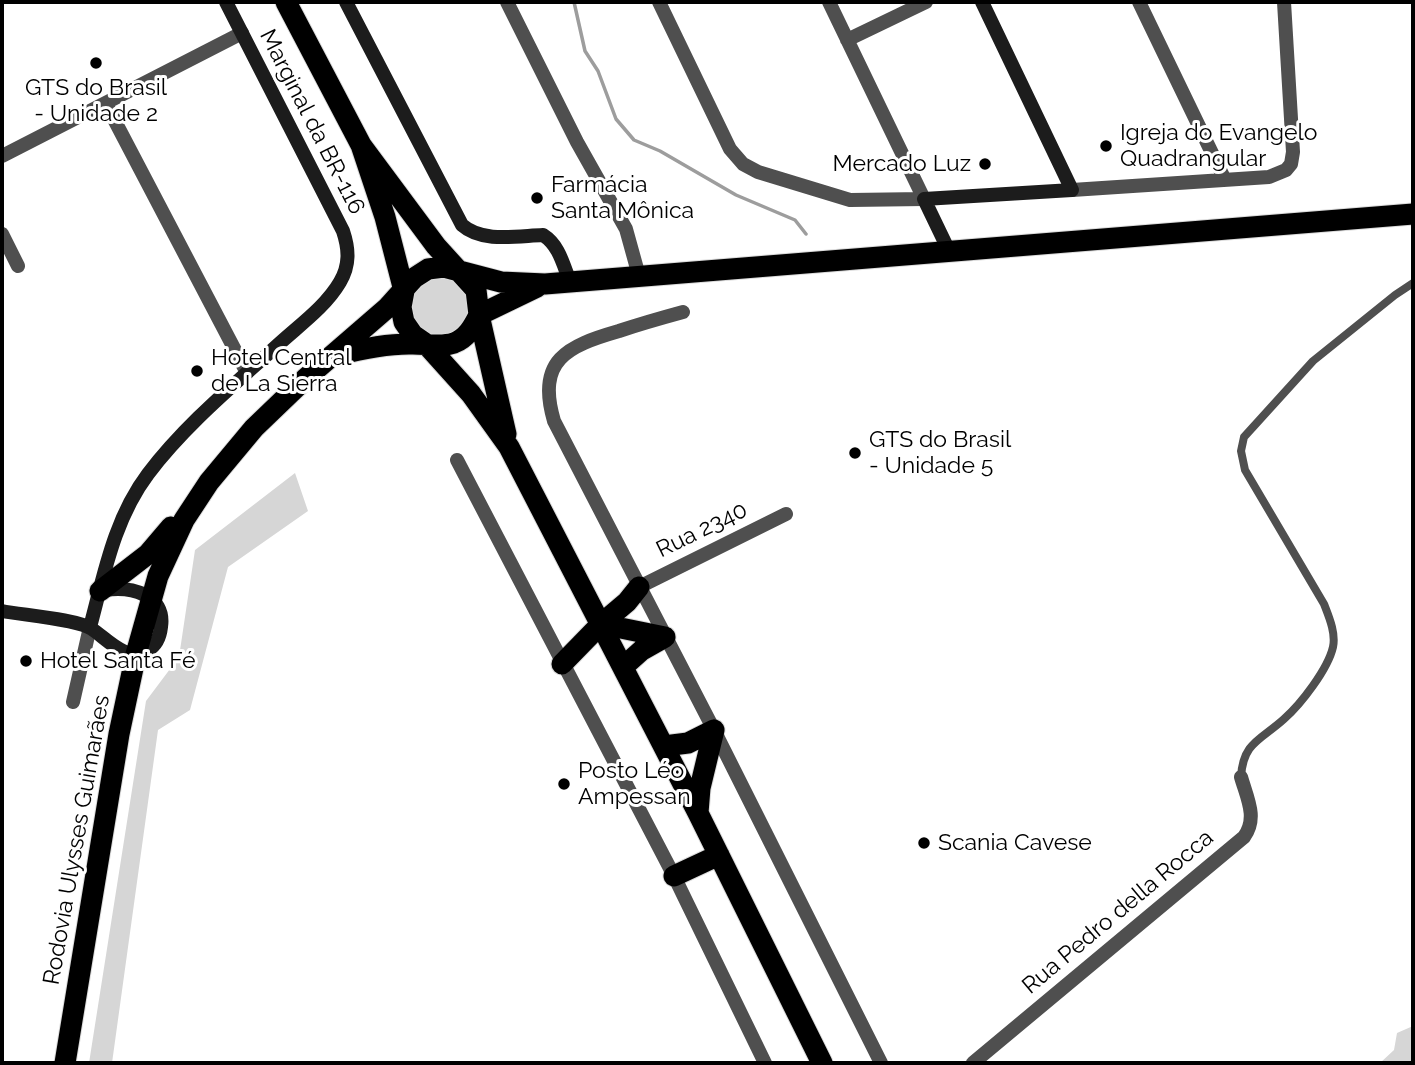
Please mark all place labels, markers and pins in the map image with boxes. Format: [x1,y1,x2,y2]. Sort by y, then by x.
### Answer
marker: GTS do Brasil - Unidade 2 [88,55,104,71]
place label: GTS do Brasil - Unidade 2 [25,74,167,128]
place label: Igreja do Evangelo Quadrangular [1120,119,1317,173]
marker: Igreja do Evangelo Quadrangular [1098,138,1114,154]
place label: Mercado Luz [832,150,971,178]
marker: Mercado Luz [977,156,993,172]
place label: Farmácia Santa Mônica [551,171,694,225]
marker: Farmácia Santa Mônica [529,190,545,206]
place label: Hotel Central de La Sierra [211,344,352,398]
marker: Hotel Central de La Sierra [189,363,205,379]
place label: GTS do Brasil - Unidade 5 [869,426,1011,480]
marker: GTS do Brasil - Unidade 5 [847,445,863,461]
place label: Hotel Santa Fé [40,647,196,675]
marker: Hotel Santa Fé [18,653,34,669]
place label: Posto Léo Ampessan [578,757,691,811]
marker: Posto Léo Ampessan [556,776,572,792]
place label: Scania Cavese [938,829,1092,857]
marker: Scania Cavese [916,835,932,851]

